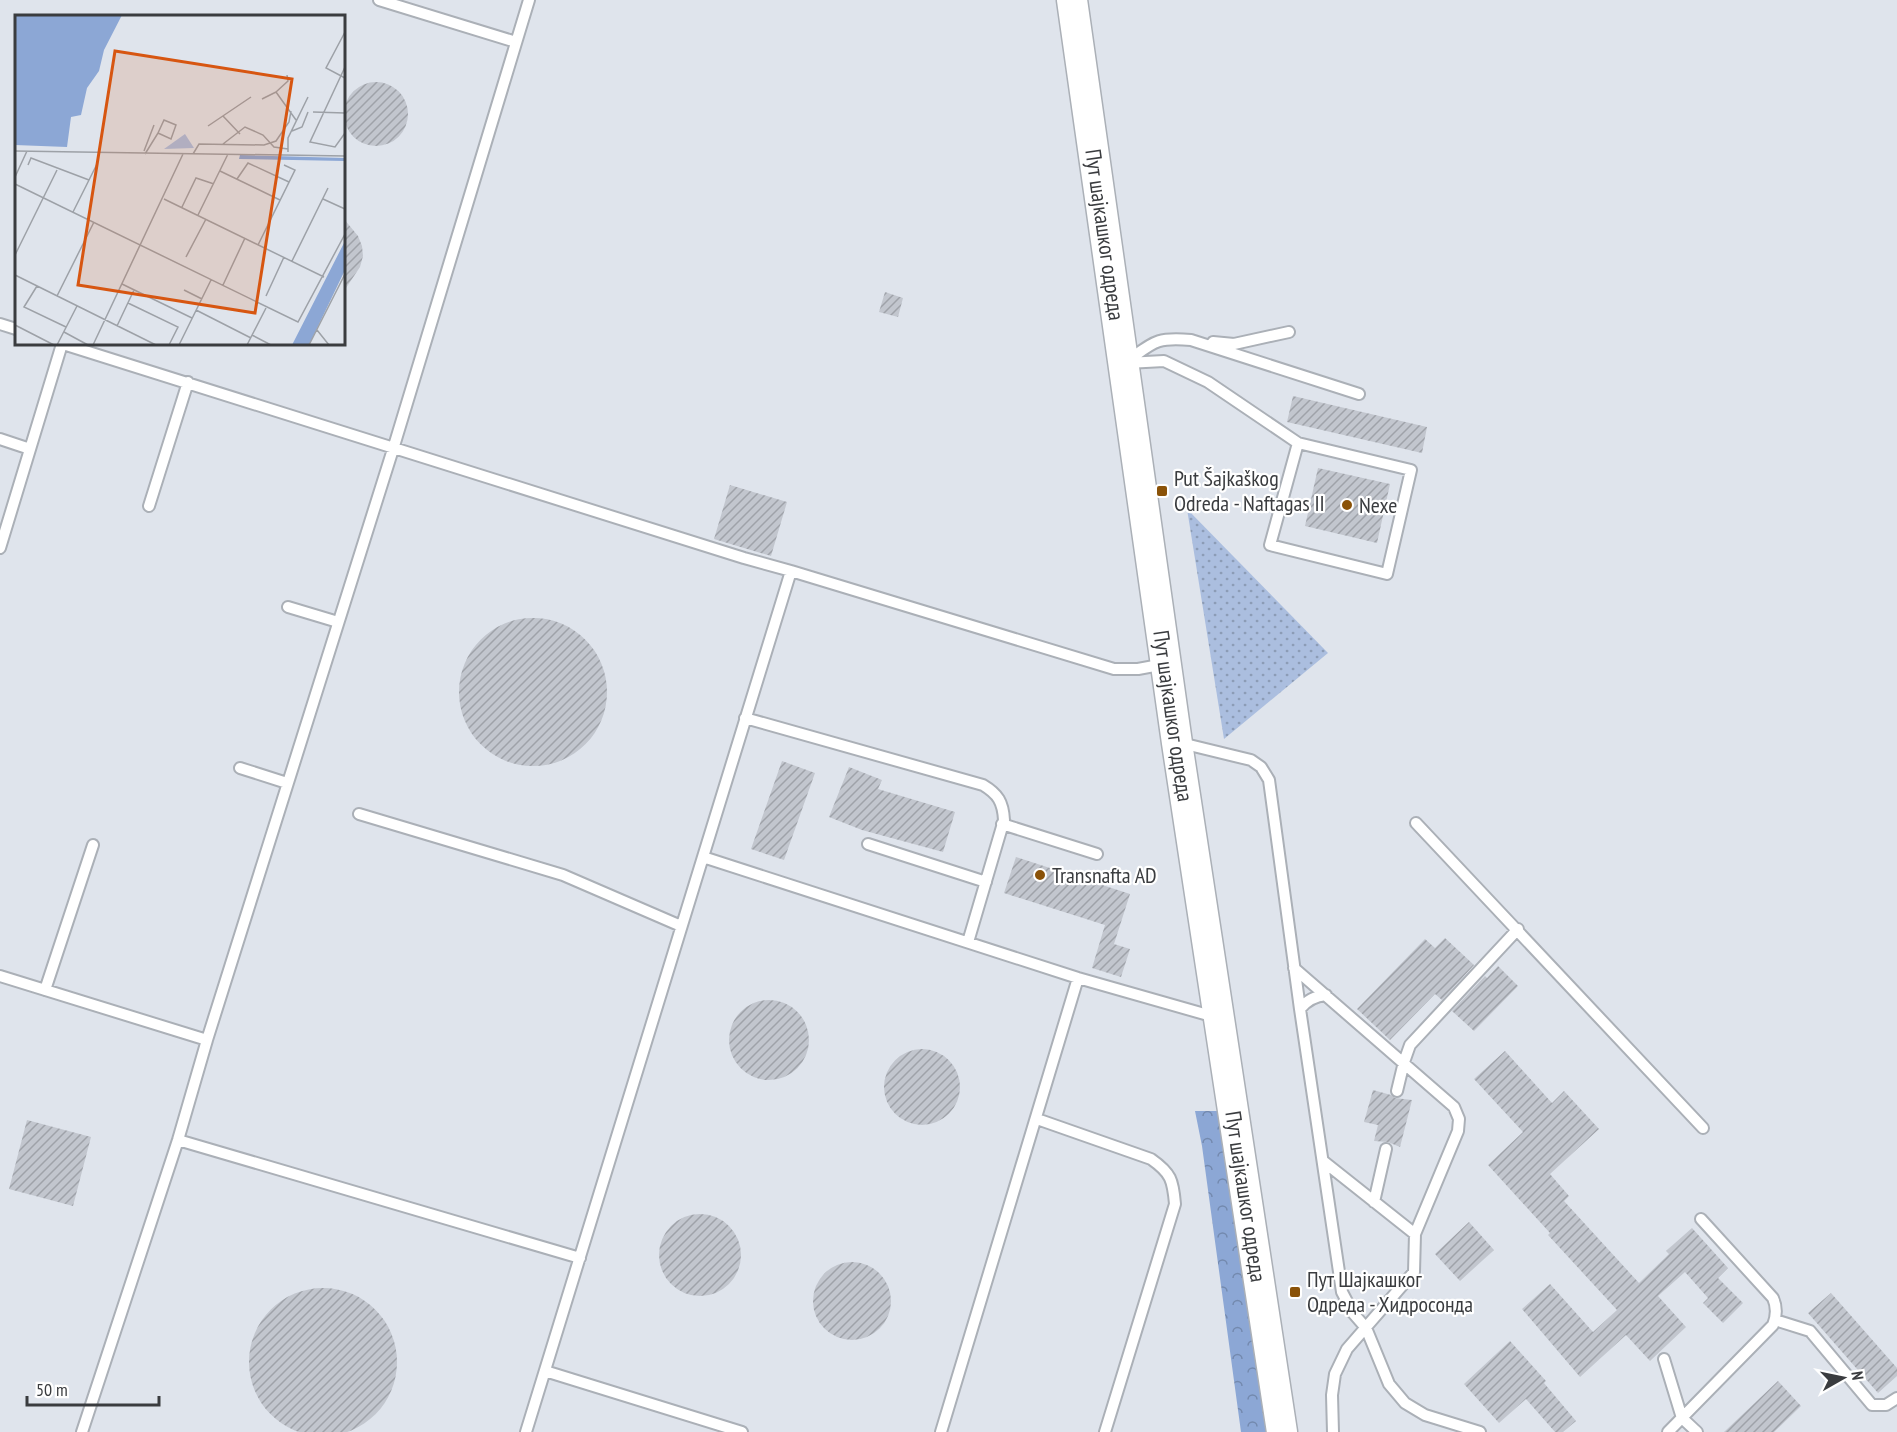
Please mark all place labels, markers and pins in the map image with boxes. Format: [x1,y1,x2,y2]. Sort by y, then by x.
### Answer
place label: Put Šajkaškog Odreda - Naftagas II [1174,464,1325,517]
marker: Put Šajkaškog Odreda - Naftagas II [1155,484,1169,498]
place label: Nexe [1359,491,1397,519]
marker: Nexe [1340,498,1354,512]
place label: Transnafta AD [1052,861,1157,889]
marker: Transnafta AD [1033,868,1047,882]
place label: Пут Шајкашког Одреда - Хидросонда [1307,1265,1473,1318]
marker: Пут Шајкашког Одреда - Хидросонда [1288,1285,1302,1299]

